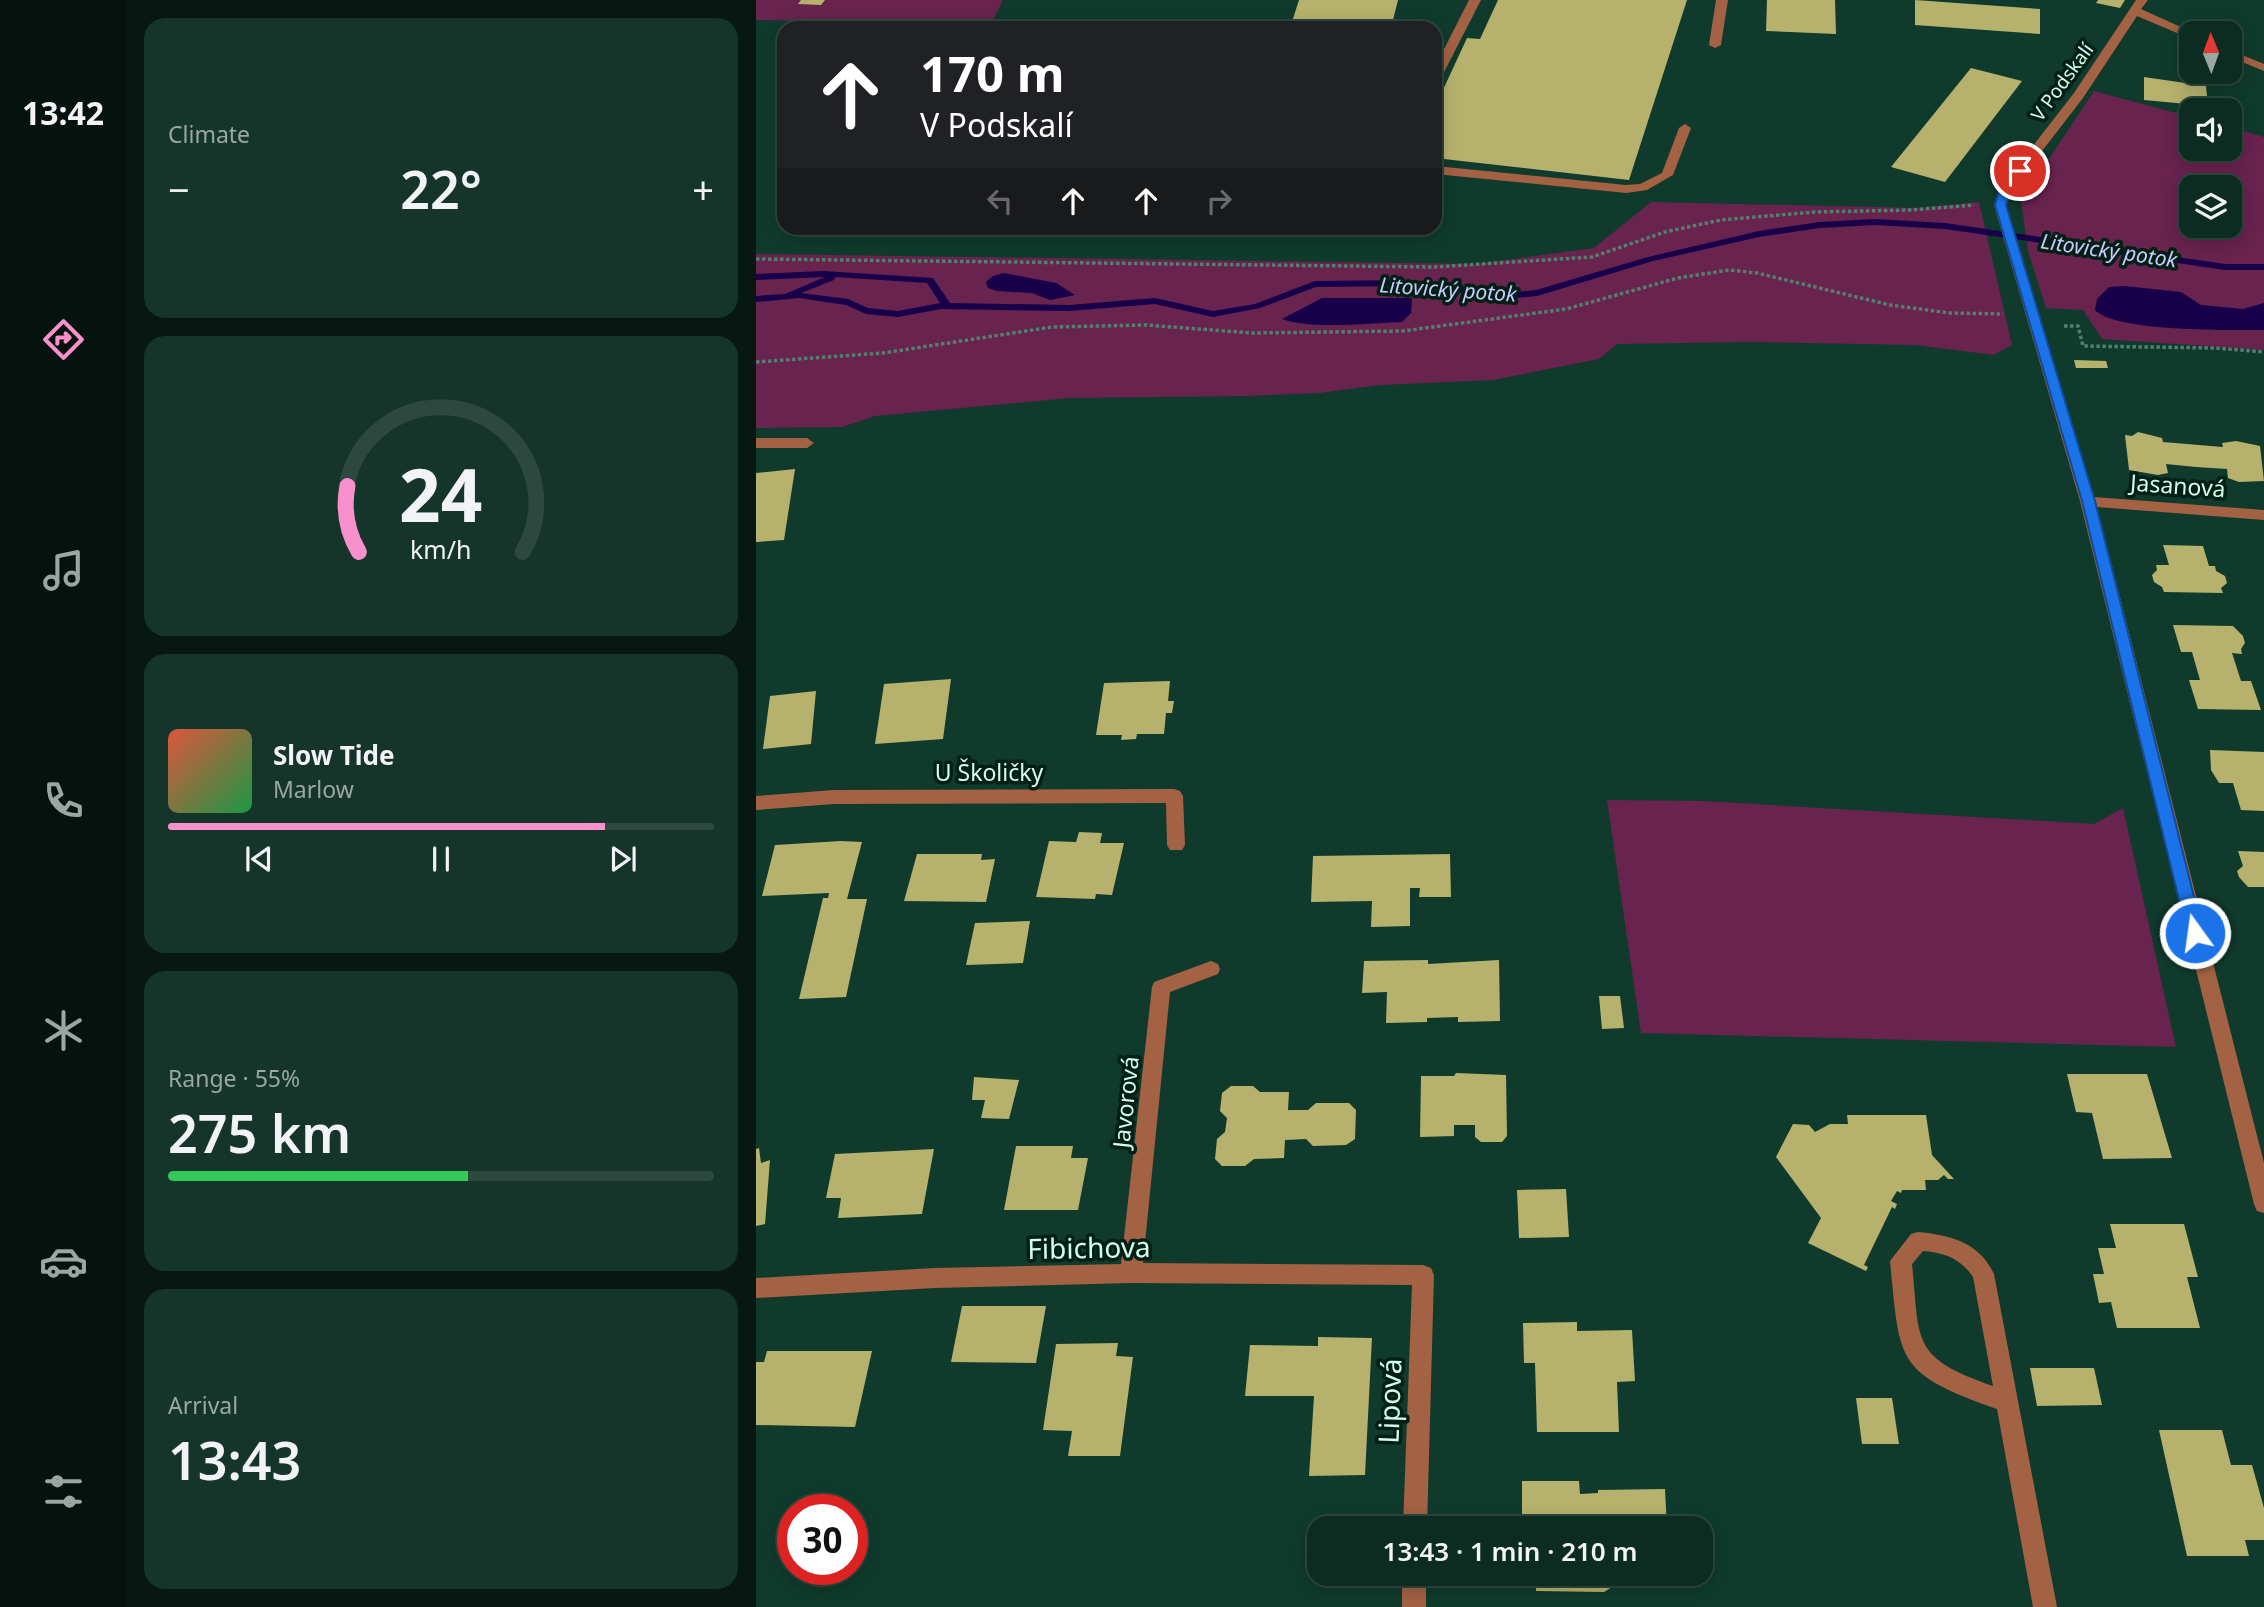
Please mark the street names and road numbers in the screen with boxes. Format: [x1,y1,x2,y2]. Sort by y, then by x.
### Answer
street label: V Podskalí [2025,37,2100,126]
street label: Jasanová [2127,466,2227,504]
street label: U Školičky [935,756,1044,788]
street label: Javorová [1104,1055,1146,1151]
street label: Fibichova [1027,1227,1151,1267]
street label: Lipová [1369,1358,1409,1444]

